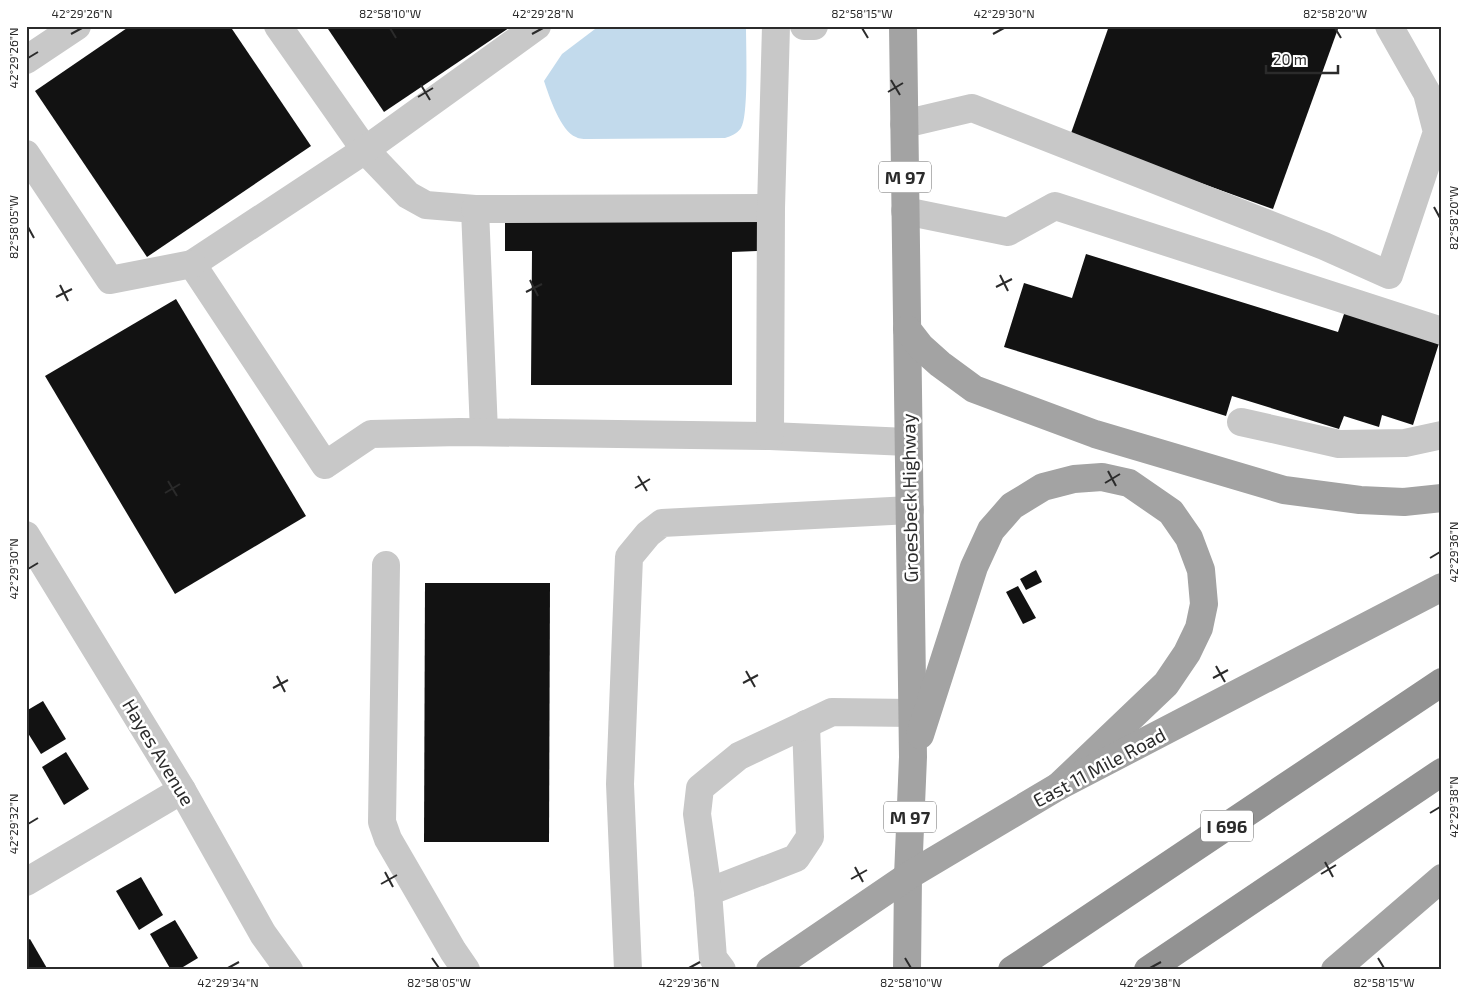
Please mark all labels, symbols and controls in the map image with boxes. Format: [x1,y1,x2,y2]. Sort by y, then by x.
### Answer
text: 42°29'26"N [52,6,112,20]
text: 82°58'10"W [359,6,421,20]
text: 42°29'28"N [512,6,574,20]
text: 82°58'15"W [831,6,893,20]
text: 42°29'30"N [973,6,1035,20]
text: 82°58'20"W [1303,6,1367,20]
text: 42°29'26"N [6,28,20,88]
scale bar [1266,42,1338,74]
text: 20 m [1273,50,1307,68]
road number: M 97 [879,162,931,192]
text: 82°58'20"W [1446,186,1460,250]
text: 82°58'05"W [6,195,20,259]
street label: Groesbeck Highway [896,413,922,583]
text: 42°29'36"N [1446,522,1460,582]
text: 42°29'30"N [6,538,20,600]
street label: Hayes Avenue [118,694,200,810]
street label: East 11 Mile Road [1029,722,1169,812]
text: 42°29'38"N [1446,776,1460,838]
text: 42°29'32"N [6,794,20,854]
road number: M 97 [884,802,936,832]
road number: I 696 [1201,810,1253,841]
text: 42°29'34"N [197,975,259,989]
text: 82°58'05"W [407,975,471,989]
text: 42°29'36"N [659,975,719,989]
text: 82°58'10"W [880,975,942,989]
text: 42°29'38"N [1119,975,1181,989]
text: 82°58'15"W [1353,975,1415,989]

